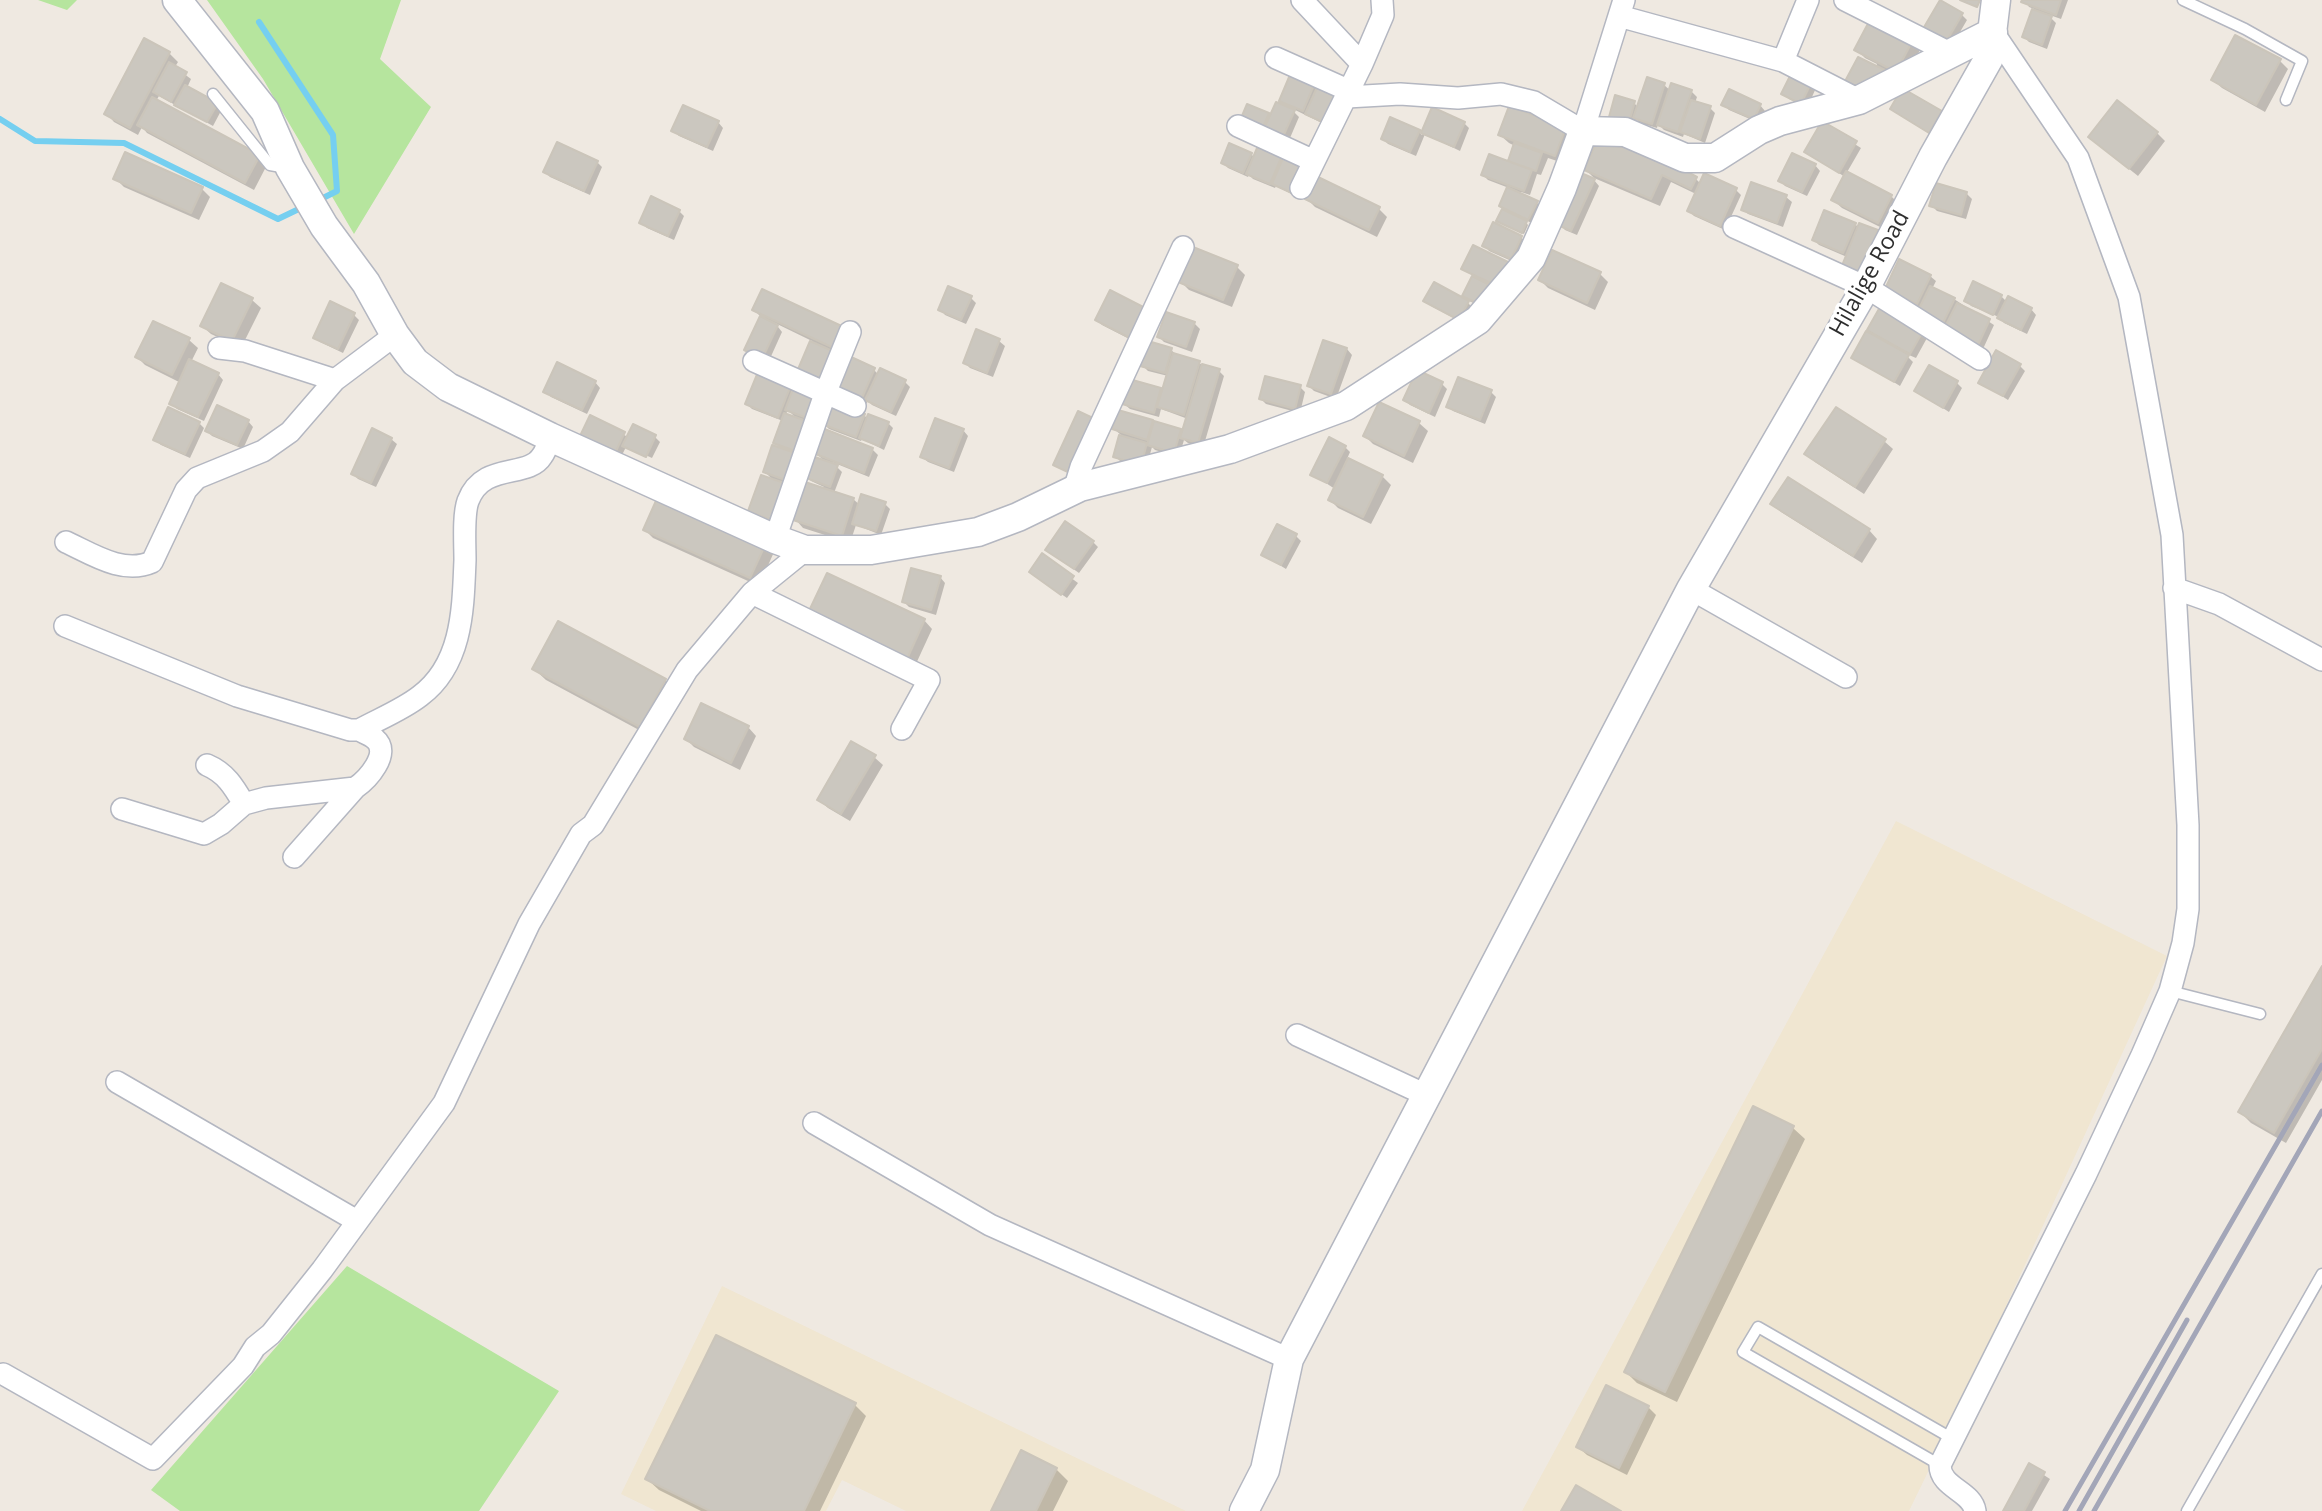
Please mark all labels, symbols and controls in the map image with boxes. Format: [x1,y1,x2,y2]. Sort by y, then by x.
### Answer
street label: Hilalige Road [1824,206,1916,342]

